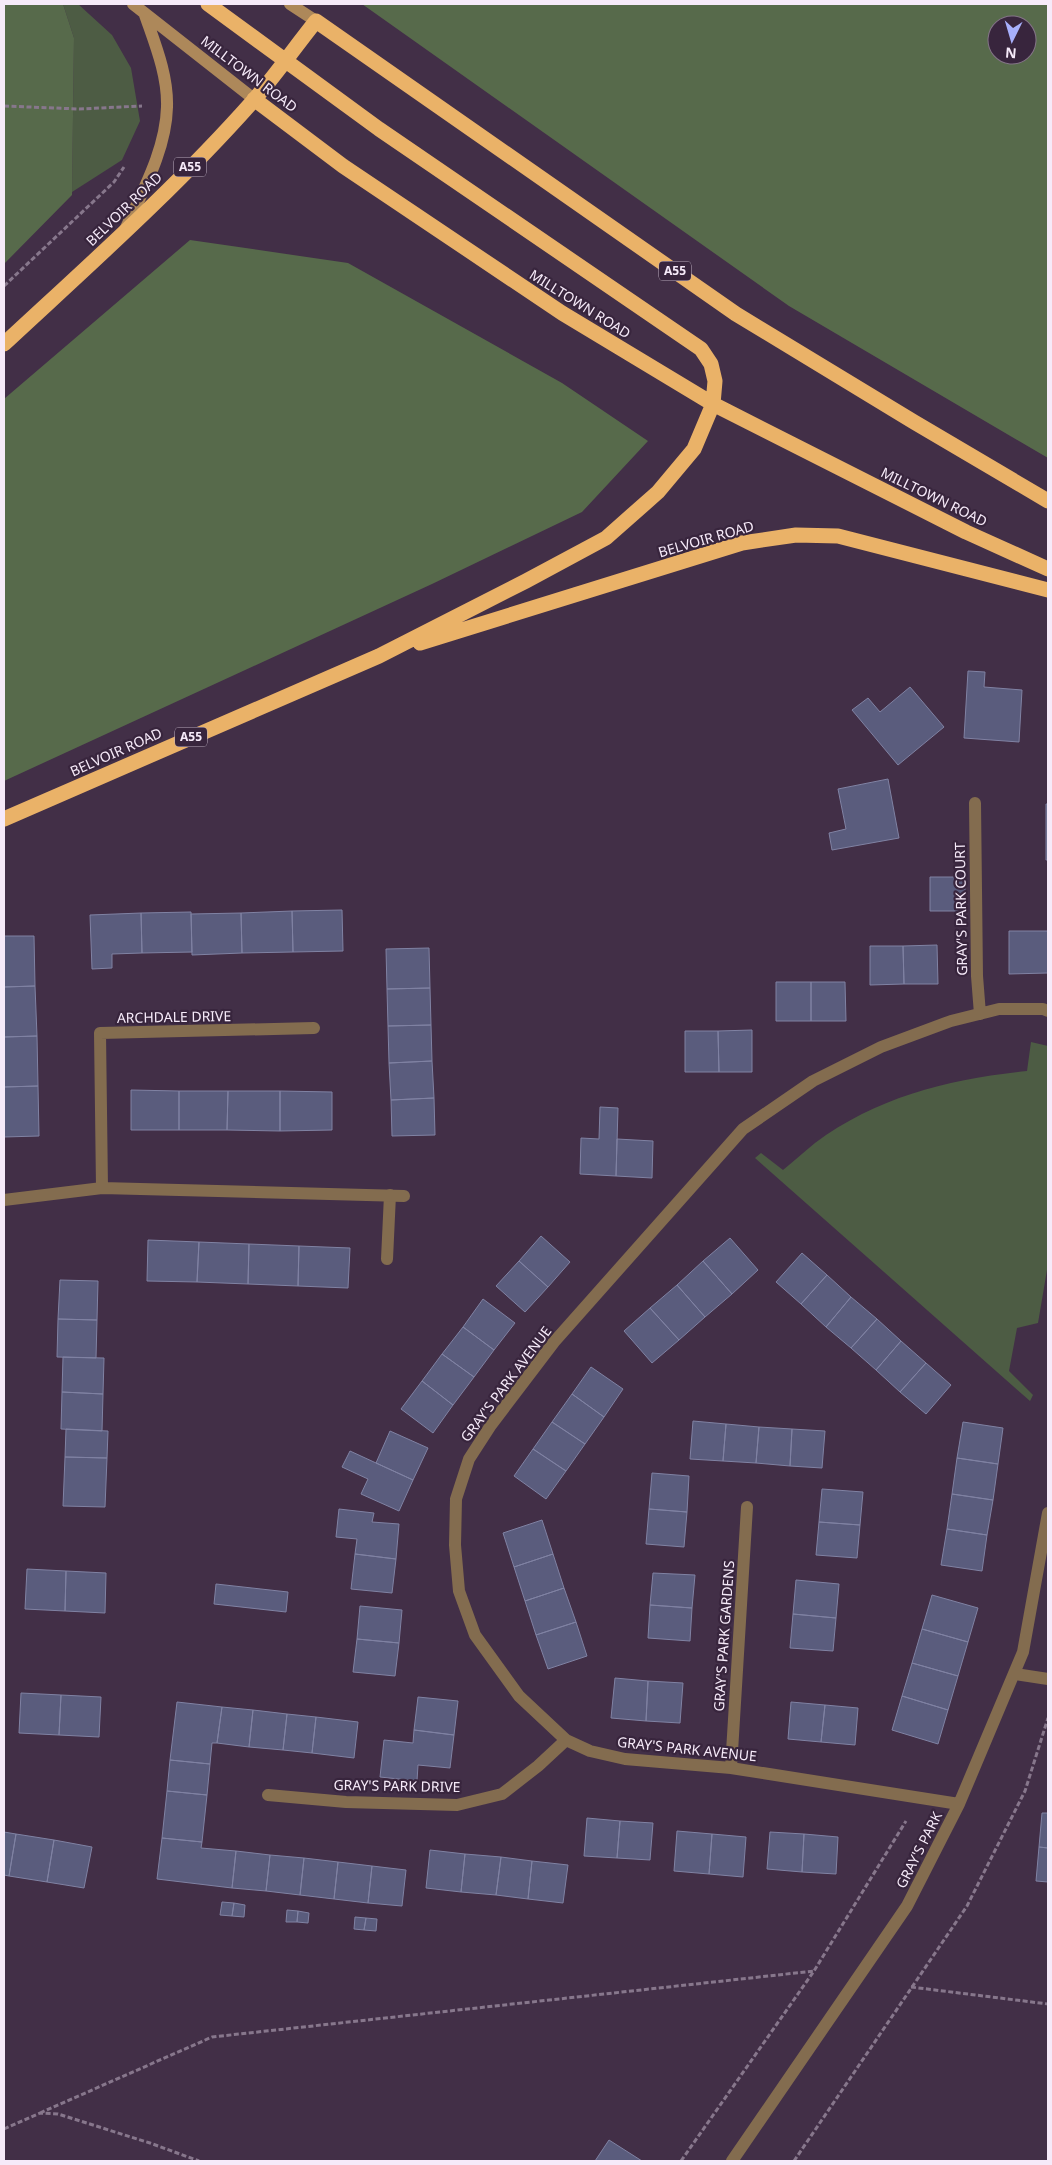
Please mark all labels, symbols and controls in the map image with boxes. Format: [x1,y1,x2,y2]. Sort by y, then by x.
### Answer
north arrow [987,15,1037,65]
street label: MILLTOWN ROAD [197,31,301,116]
text: N [1004,43,1017,63]
road number: A55 [174,158,206,176]
street label: BELVOIR ROAD [82,168,166,250]
road number: A55 [659,262,691,280]
street label: MILLTOWN ROAD [526,265,634,342]
street label: MILLTOWN ROAD [878,463,990,531]
street label: BELVOIR ROAD [656,516,756,561]
street label: BELVOIR ROAD [67,723,165,780]
road number: A55 [175,728,207,746]
street label: GRAY'S PARK COURT [950,842,971,976]
street label: ARCHDALE DRIVE [117,1006,231,1027]
street label: GRAY'S PARK AVENUE [456,1322,555,1445]
street label: GRAY'S PARK GARDENS [709,1560,738,1712]
street label: GRAY'S PARK AVENUE [616,1732,758,1765]
street label: GRAY'S PARK DRIVE [333,1775,461,1796]
street label: GRAY'S PARK [891,1808,946,1891]

